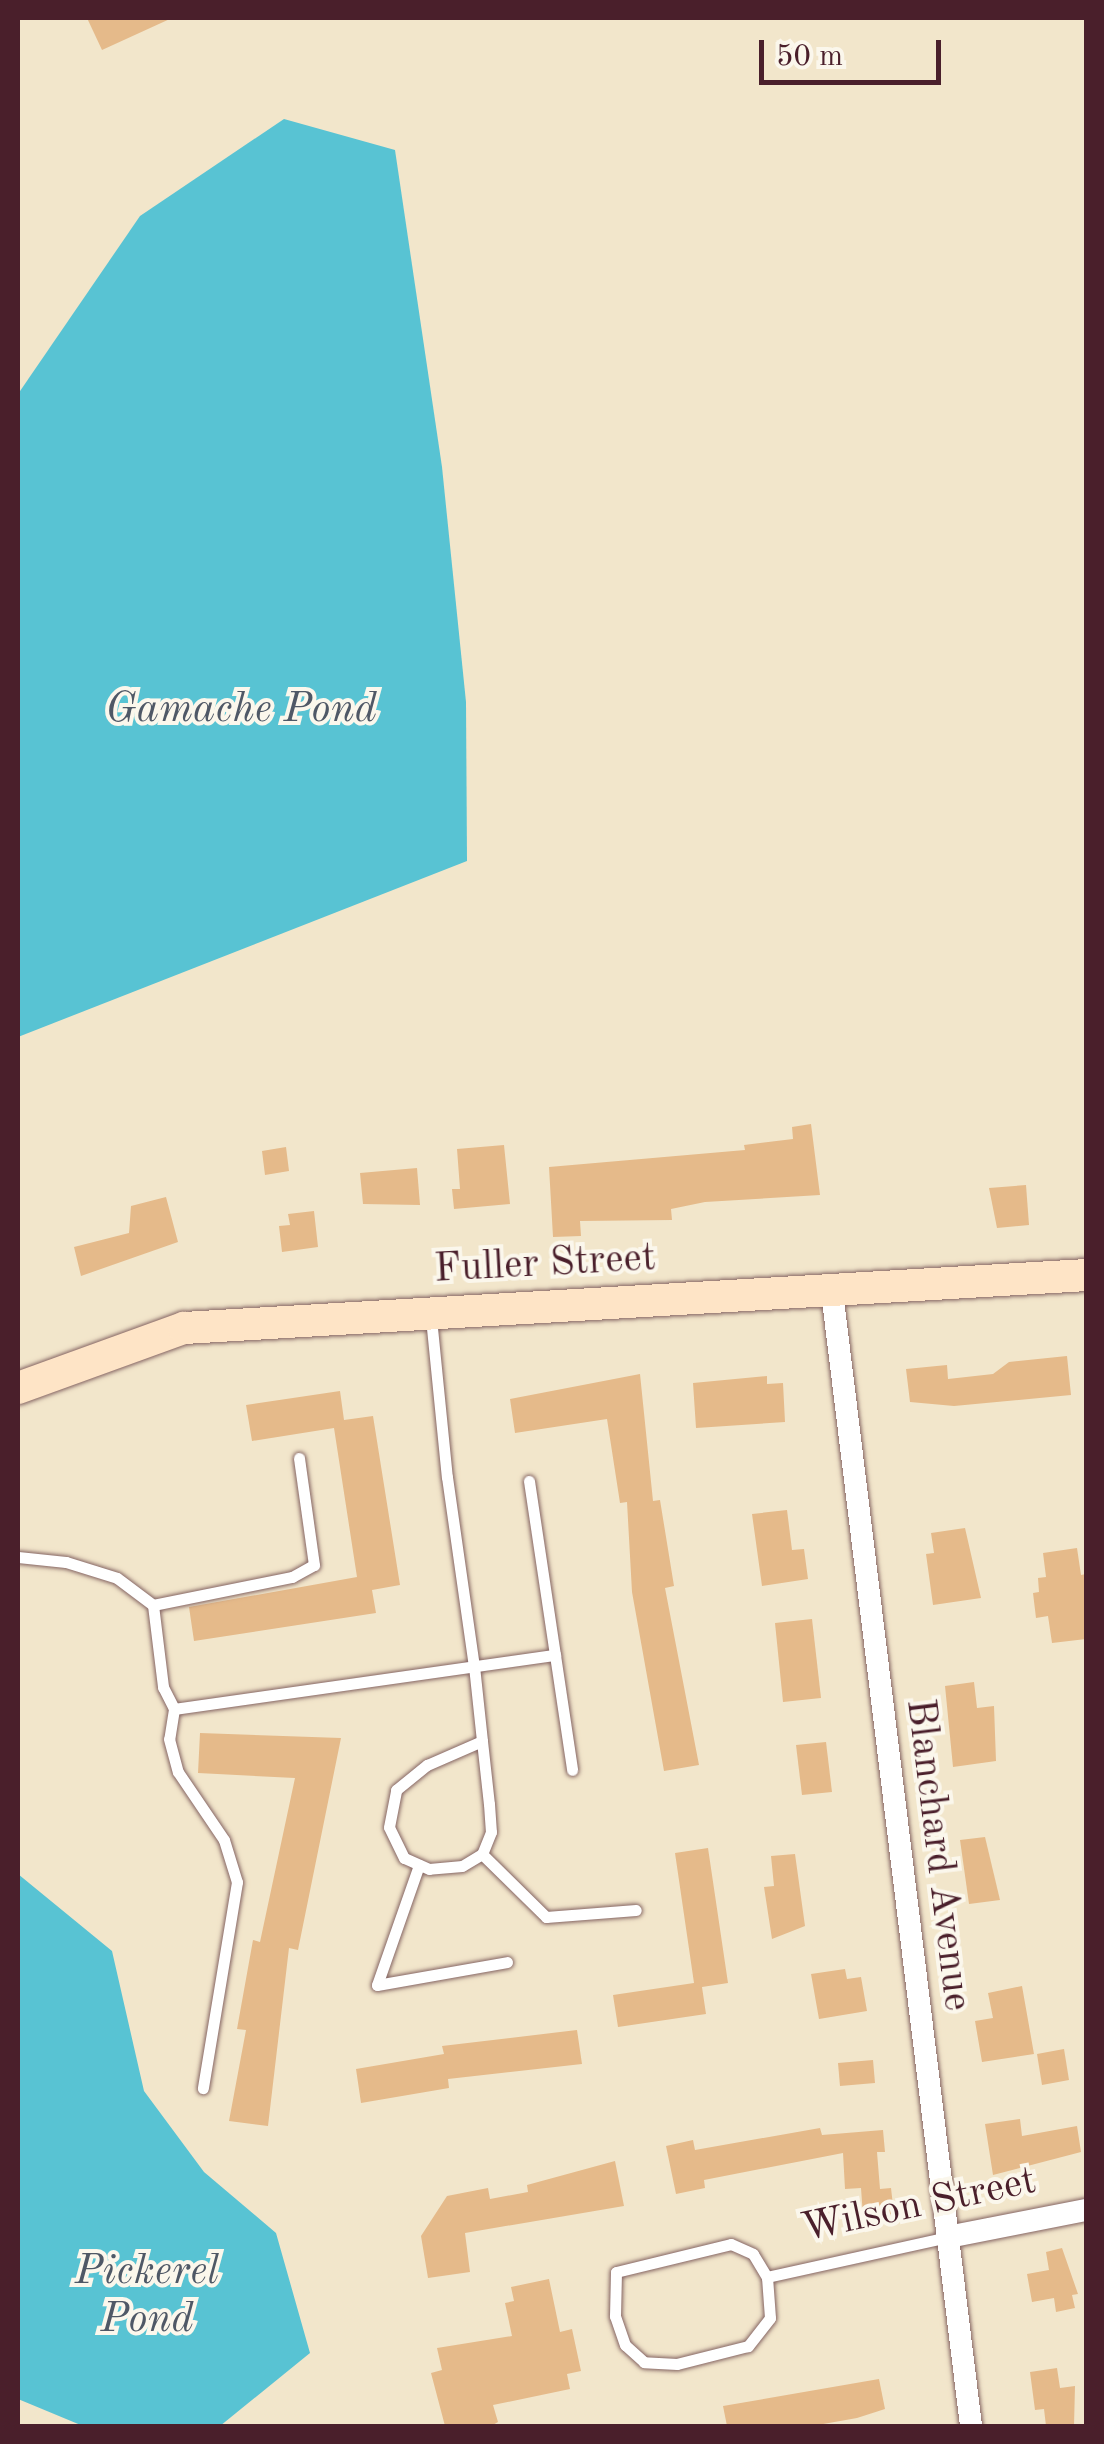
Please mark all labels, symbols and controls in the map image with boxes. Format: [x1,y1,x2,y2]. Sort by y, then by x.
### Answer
scale bar [764,20,946,82]
text: 50 m [776,42,843,72]
water label: Gamache Pond [105,685,377,735]
street label: Fuller Street [433,1235,657,1295]
street label: Blanchard Avenue [894,1696,980,2014]
street label: Wilson Street [797,2158,1041,2254]
water label: Pickerel Pond [75,2247,219,2346]

